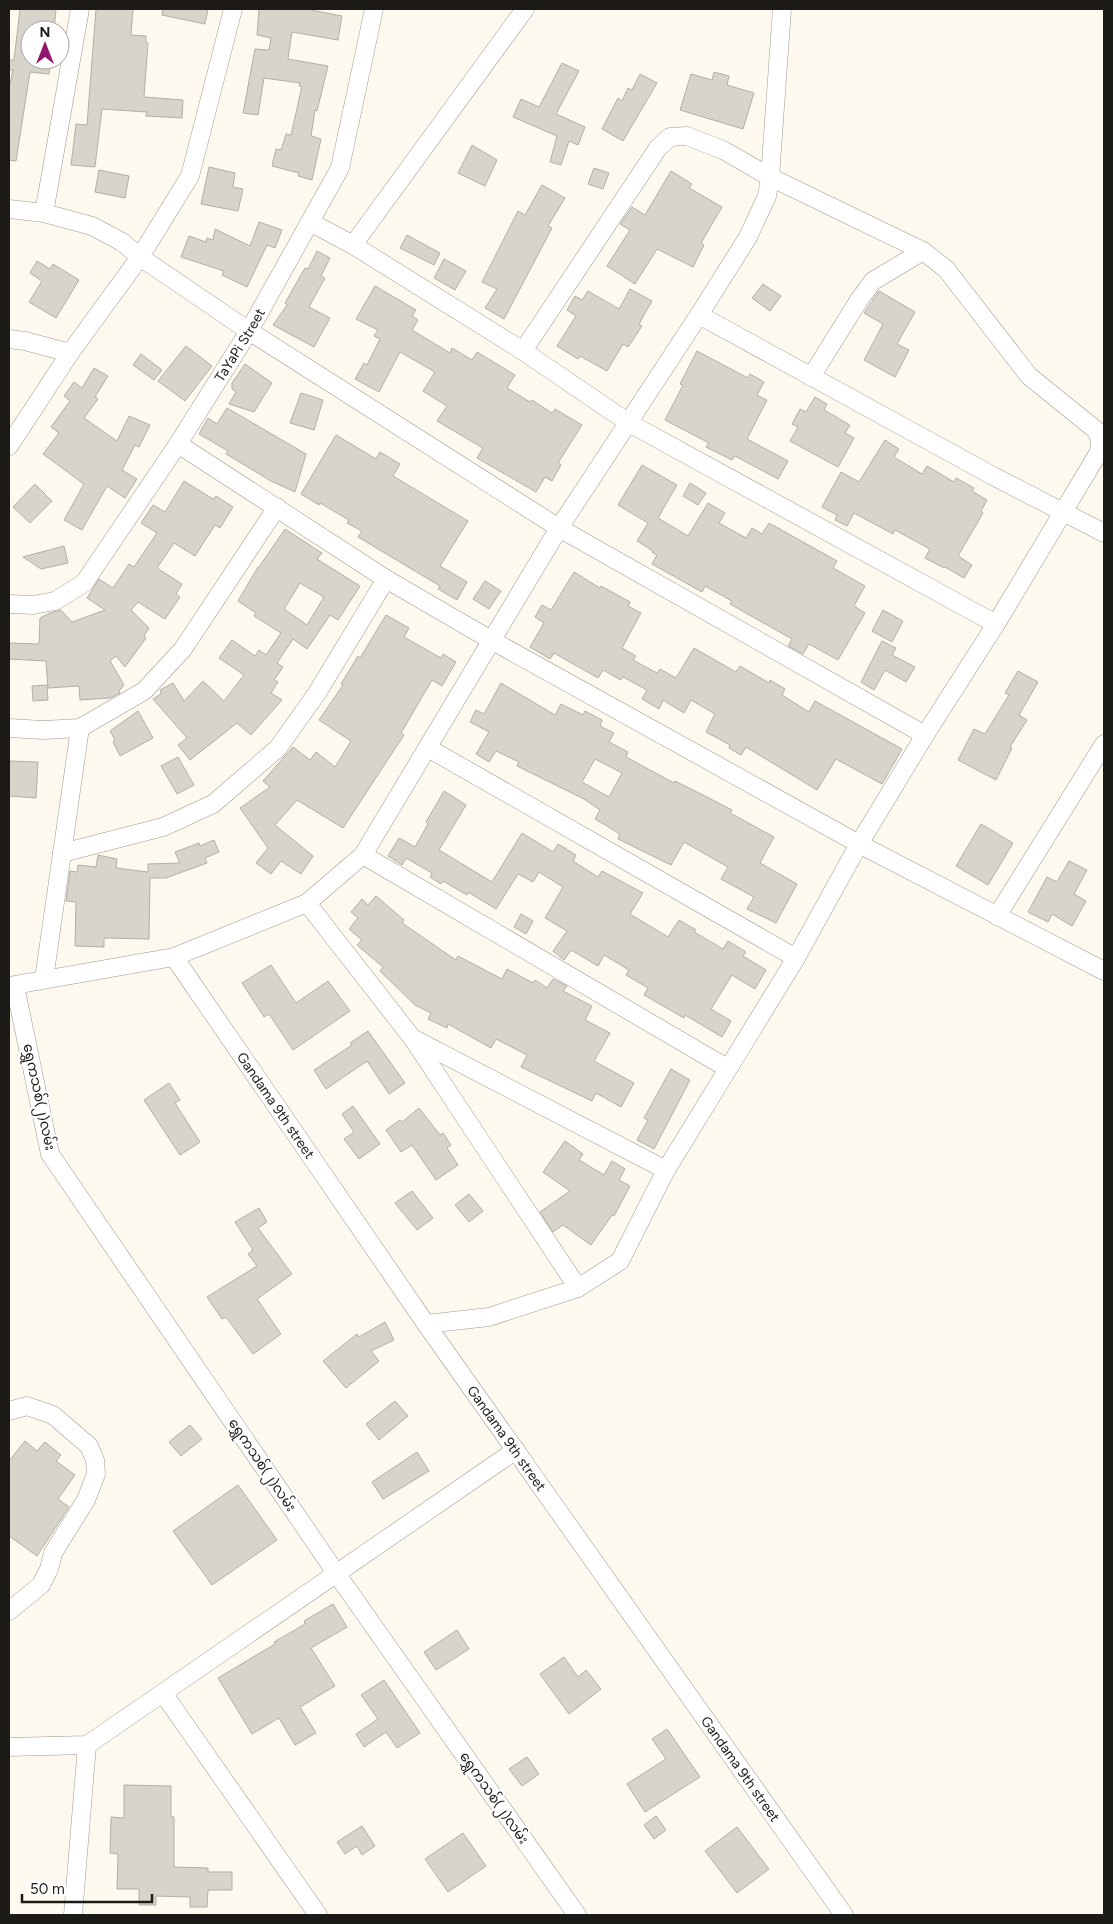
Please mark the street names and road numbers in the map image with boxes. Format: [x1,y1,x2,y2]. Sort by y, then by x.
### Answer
street label: TaYaPi Street [211,305,268,385]
street label: ရွှေကသစ်(၂)လမ်း [16,1042,61,1153]
street label: Gandama 9th street [233,1049,318,1162]
street label: Gandama 9th street [464,1382,550,1494]
street label: ရွှေကသစ်(၂)လမ်း [222,1414,301,1516]
street label: Gandama 9th street [698,1713,784,1825]
street label: ရွှေကသစ်(၂)လမ်း [453,1747,534,1849]

